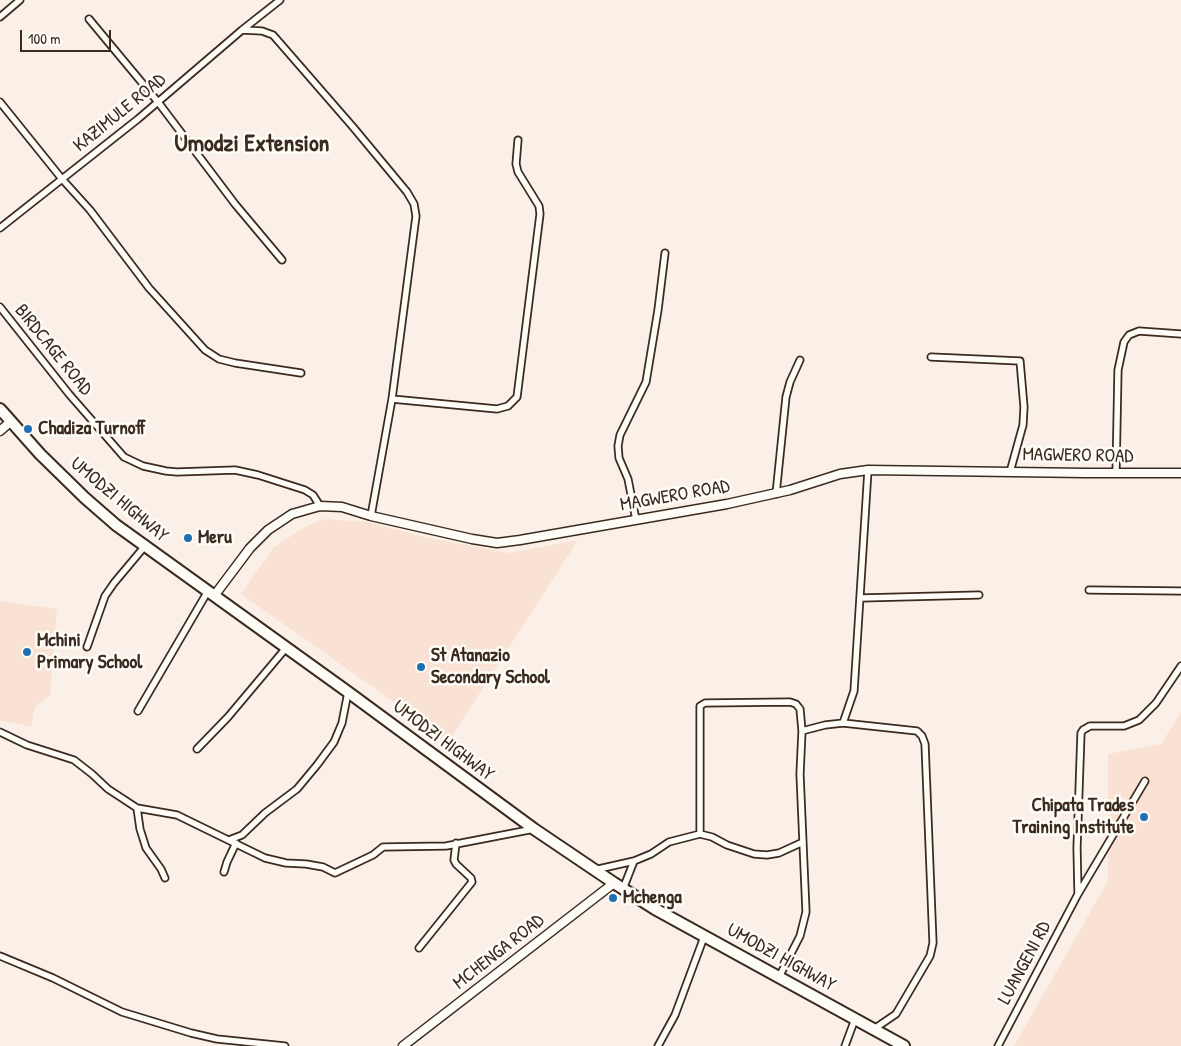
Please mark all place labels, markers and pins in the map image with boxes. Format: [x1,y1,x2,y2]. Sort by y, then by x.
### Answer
place label: Chadiza Turnoff [38,418,145,440]
marker: Chadiza Turnoff [22,423,34,435]
place label: Meru [198,527,232,549]
marker: Meru [182,532,194,544]
place label: Mchini Primary School [37,630,142,674]
place label: St Atanazio Secondary School [431,645,550,689]
marker: Mchini Primary School [21,646,33,658]
marker: St Atanazio Secondary School [415,661,427,673]
place label: Chipata Trades Training Institute [1012,795,1134,839]
marker: Chipata Trades Training Institute [1138,811,1150,823]
place label: Mchenga [623,887,682,909]
marker: Mchenga [607,892,619,904]

